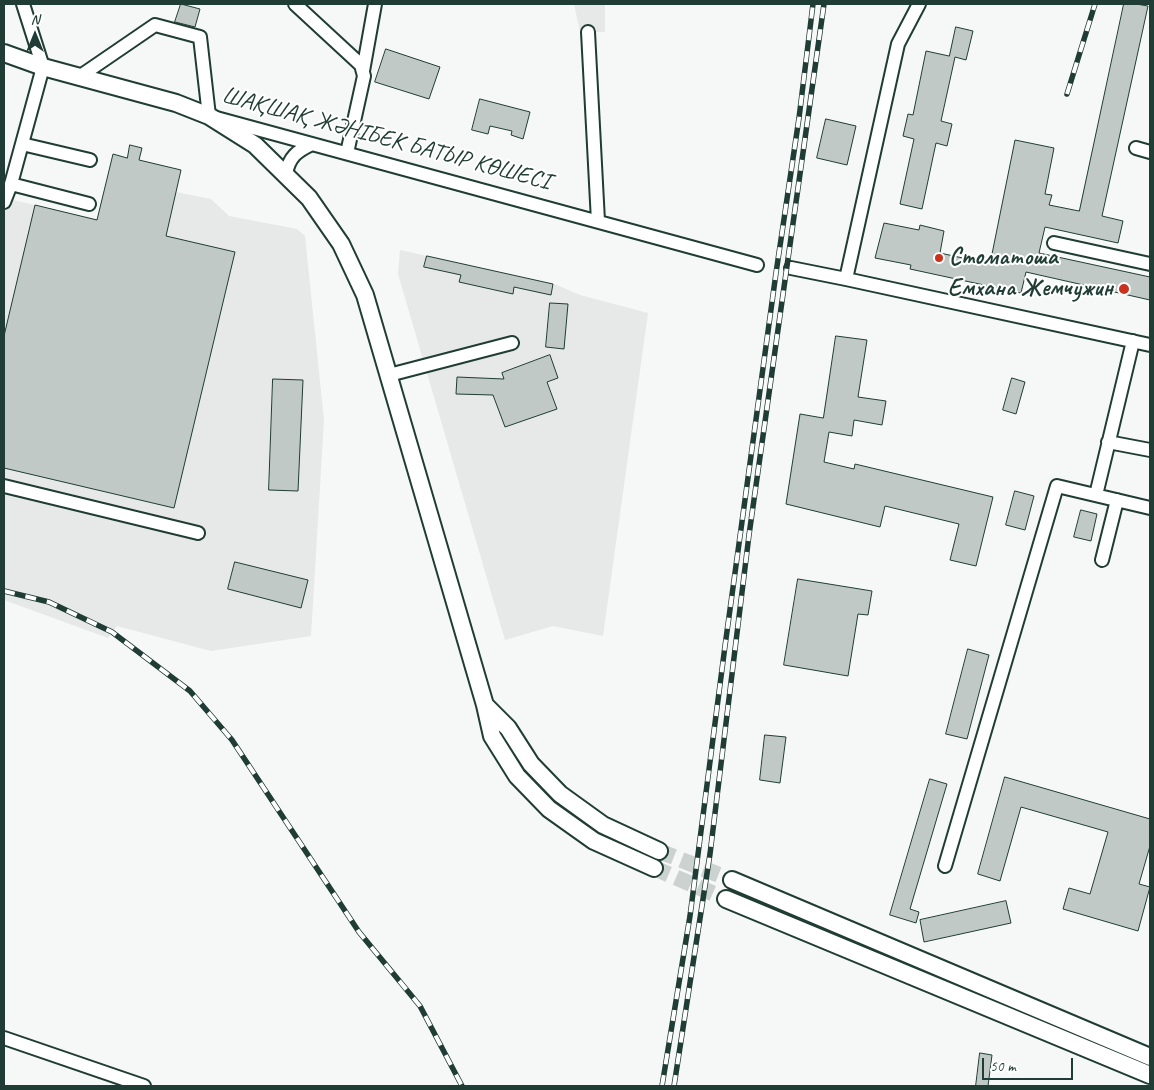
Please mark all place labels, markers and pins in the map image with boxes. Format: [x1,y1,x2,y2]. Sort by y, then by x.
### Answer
place label: Стоматоша [949,244,1057,272]
marker: Стоматоша [933,252,945,264]
place label: Емхана Жемчужин [948,275,1113,303]
marker: Емхана Жемчужин [1117,282,1131,296]

